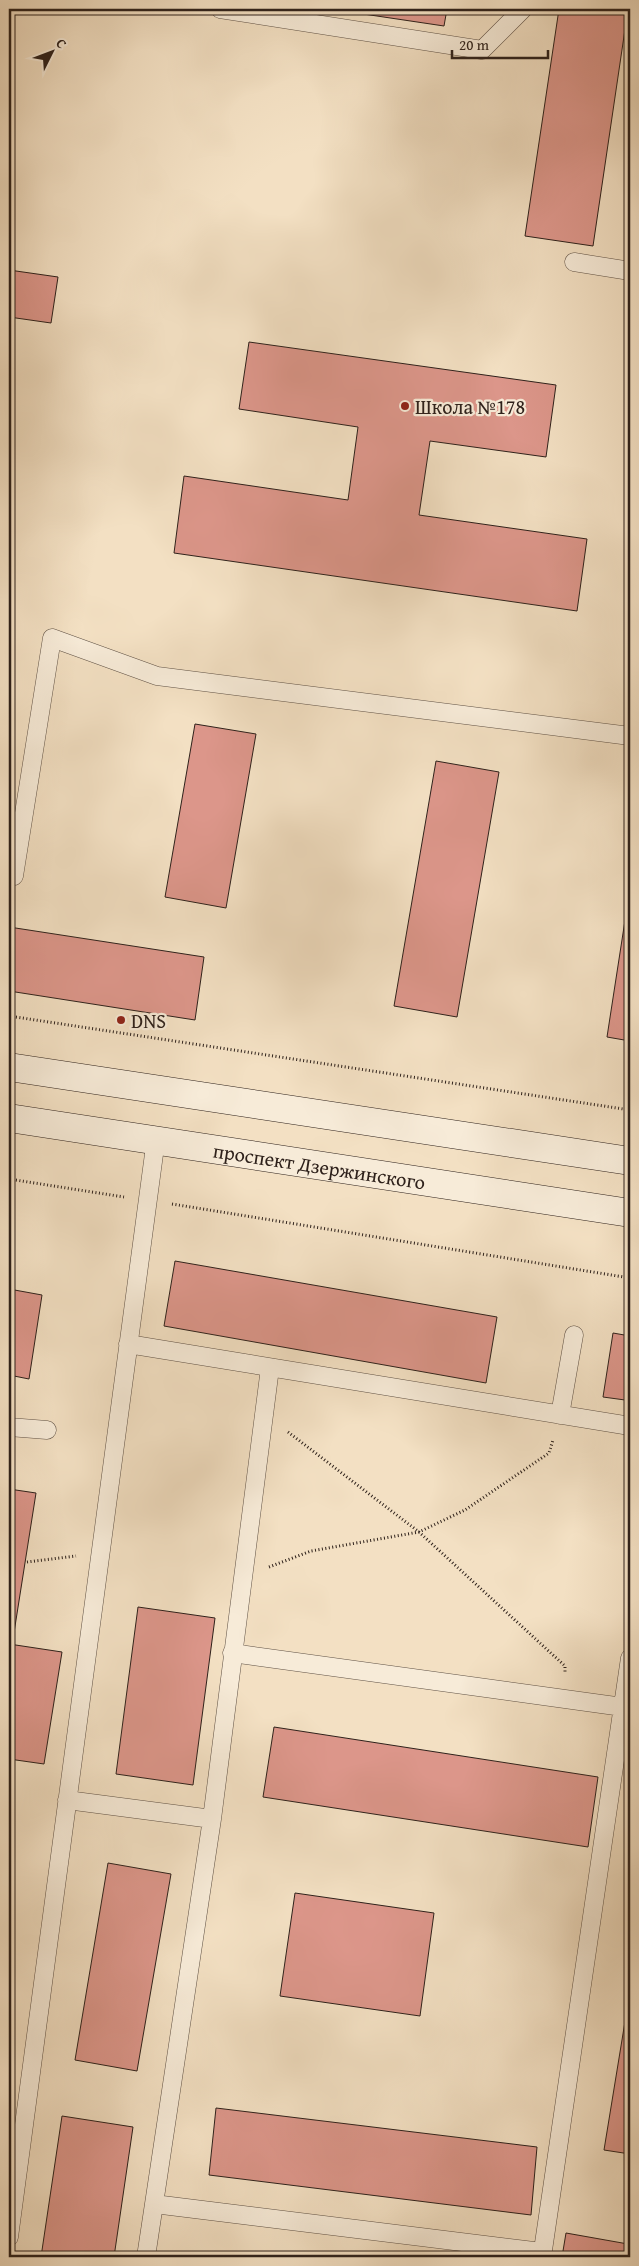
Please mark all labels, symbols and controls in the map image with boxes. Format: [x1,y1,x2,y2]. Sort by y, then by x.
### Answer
north arrow [28,28,78,78]
scale bar [452,28,548,60]
text: С [52,34,72,53]
text: 20 m [459,34,490,55]
place label: Школа №178 [415,392,525,421]
marker: Школа №178 [399,400,411,412]
place label: DNS [131,1006,166,1035]
marker: DNS [115,1014,127,1026]
street label: проспект Дзержинского [211,1135,428,1196]

